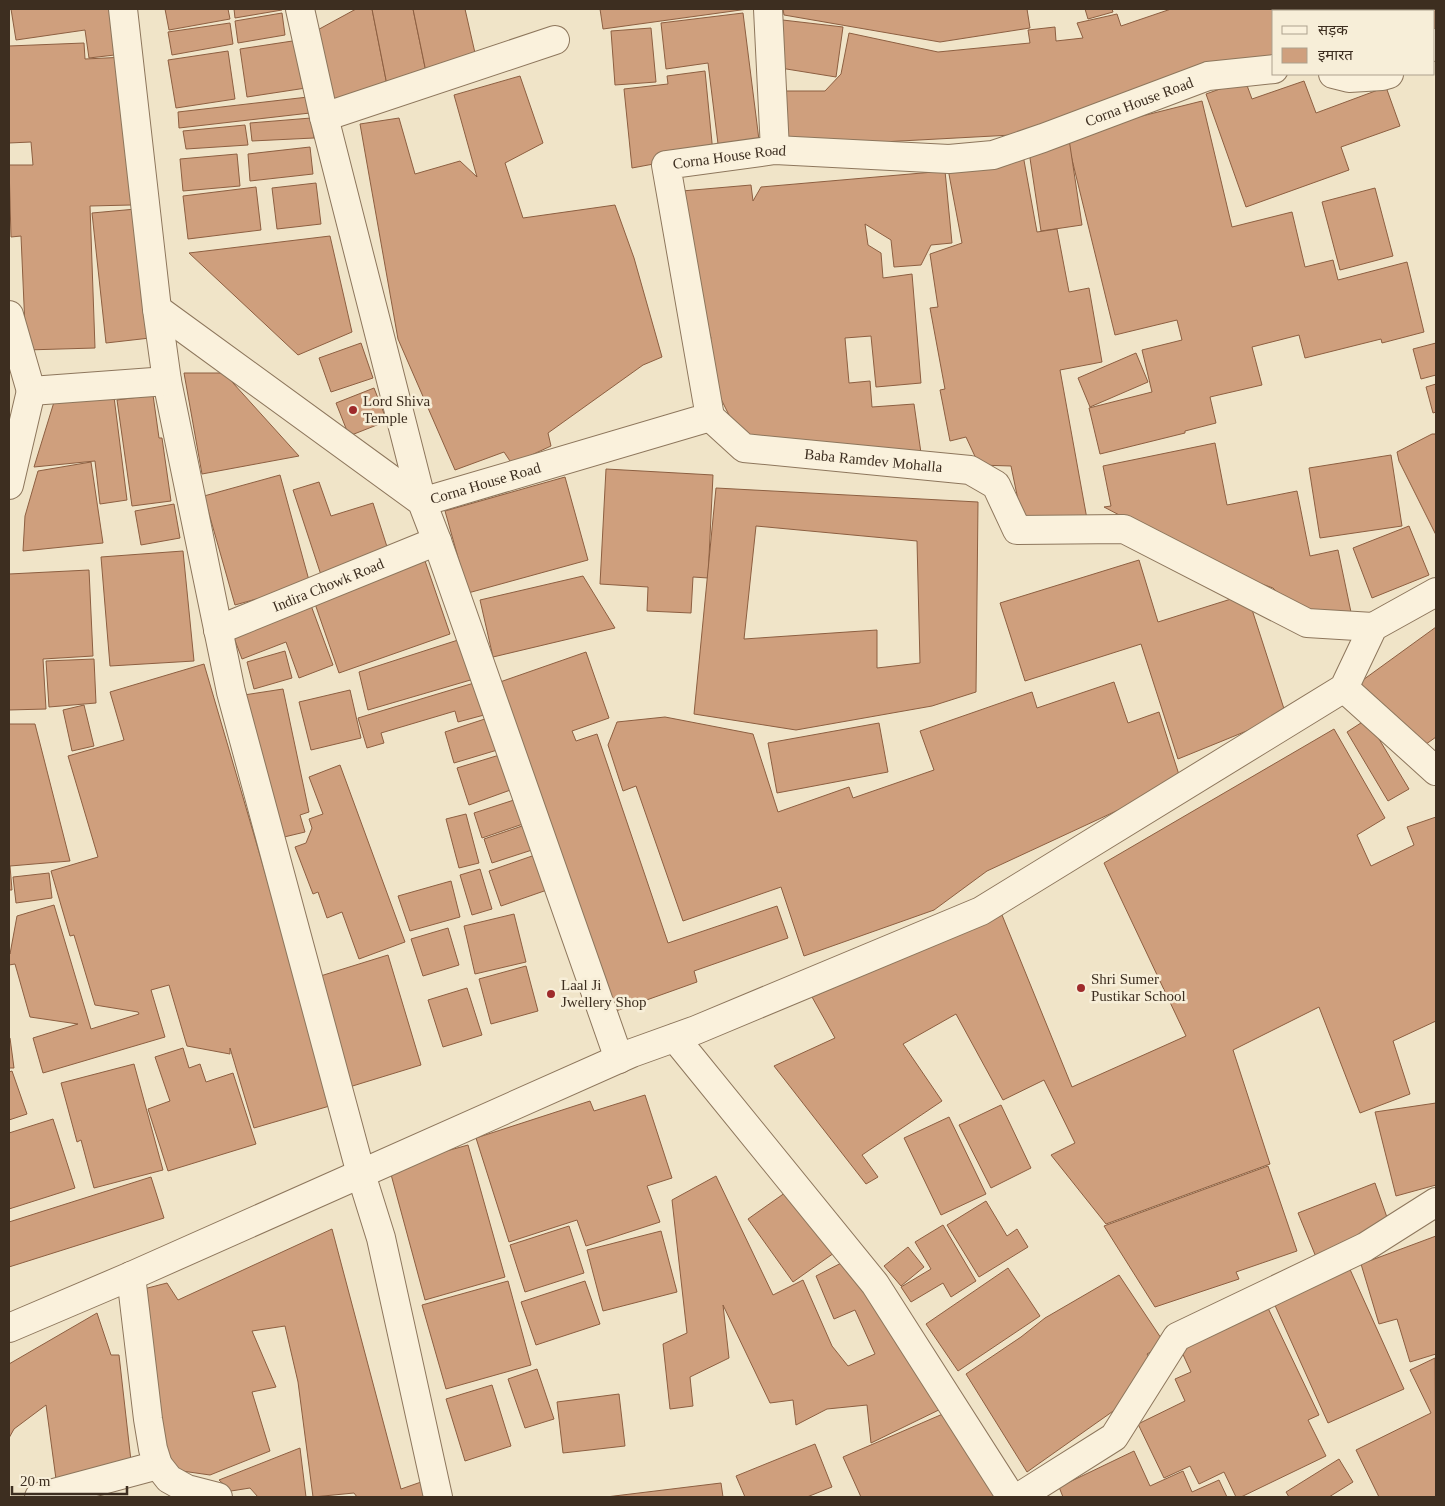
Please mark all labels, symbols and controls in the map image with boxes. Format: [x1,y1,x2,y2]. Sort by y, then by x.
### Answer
legend [1272,10,1435,75]
text: सड़क [1318,22,1348,38]
text: इमारत [1318,47,1353,63]
street label: Corna House Road [1083,74,1196,129]
street label: Corna House Road [672,142,787,172]
place label: Lord Shiva Temple [363,393,430,426]
marker: Lord Shiva Temple [347,404,359,416]
street label: Baba Ramdev Mohalla [804,446,943,475]
street label: Corna House Road [428,459,543,507]
street label: Indira Chowk Road [270,555,387,615]
place label: Shri Sumer Pustikar School [1091,971,1186,1004]
place label: Laal Ji Jwellery Shop [561,977,646,1010]
marker: Shri Sumer Pustikar School [1075,982,1087,994]
marker: Laal Ji Jwellery Shop [545,988,557,1000]
scale bar [12,1464,128,1496]
text: 20 m [20,1473,51,1489]

